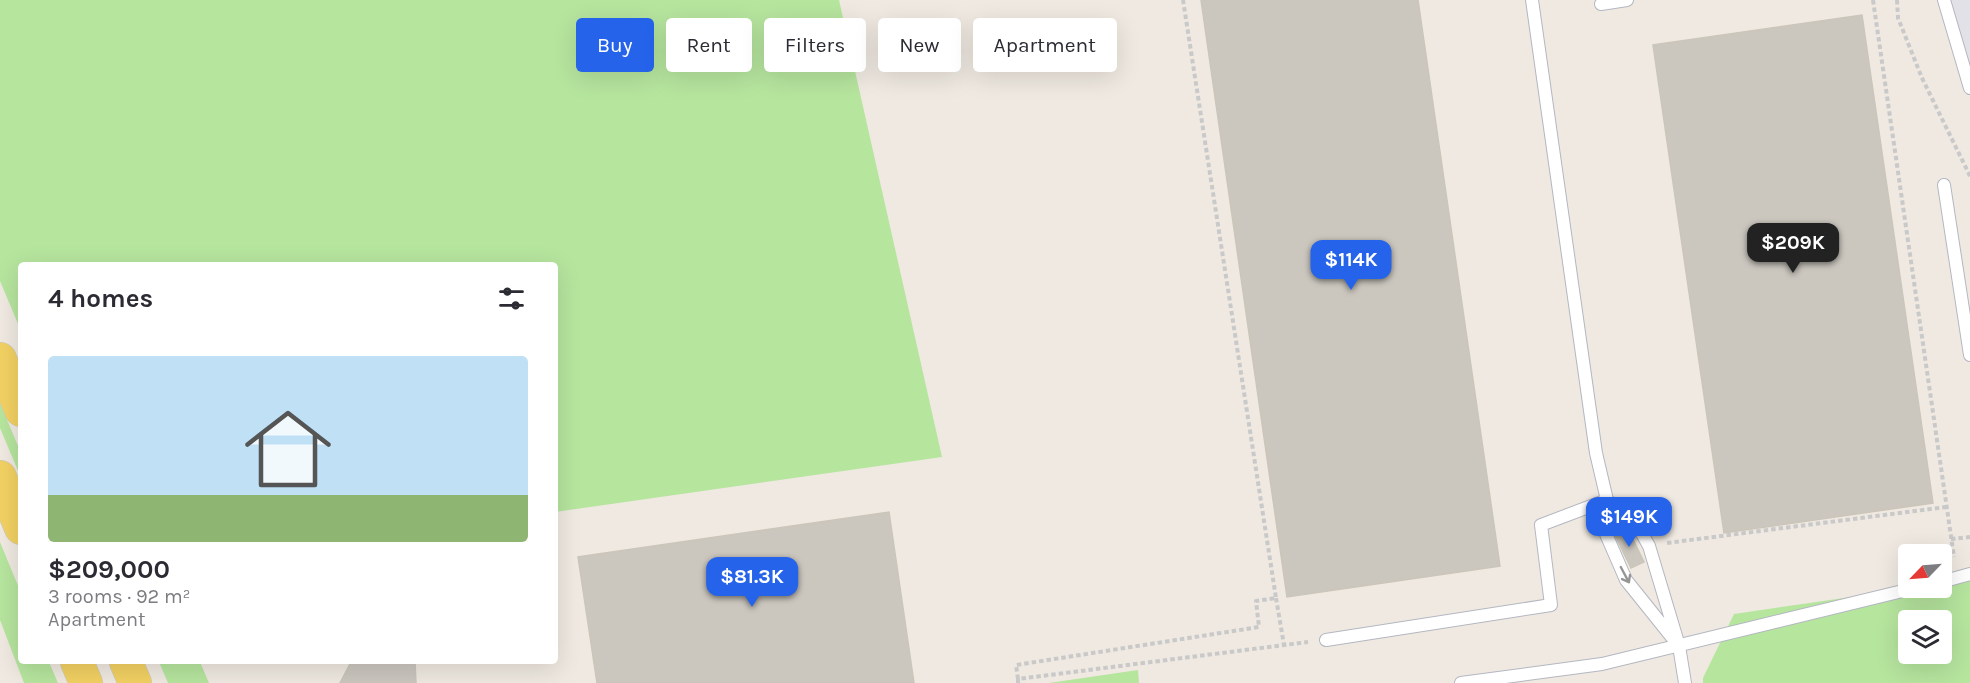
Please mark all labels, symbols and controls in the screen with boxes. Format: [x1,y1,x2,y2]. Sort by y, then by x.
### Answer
chip: Buy [576,18,654,72]
chip: Rent [666,18,752,72]
chip: Filters [764,18,866,72]
chip: New [878,18,961,72]
chip: Apartment [973,18,1117,72]
pin: $209K [1751,223,1835,274]
text: $209K [1761,231,1825,254]
pin: $114K [1309,240,1393,291]
text: $114K [1324,248,1378,271]
icon: filters [495,282,528,315]
text: 4 homes [48,283,153,314]
icon: home [234,395,342,503]
pin: $149K [1587,497,1671,548]
text: $149K [1600,505,1658,528]
north arrow [1898,544,1952,598]
map controls [1898,544,1952,664]
text: $209,000 [48,554,170,585]
pin: $81.3K [703,557,801,608]
text: $81.3K [720,565,784,588]
one-way arrow [1619,566,1631,583]
text: 3 rooms · 92 m² [48,585,191,608]
text: Apartment [48,608,146,631]
button: layers [1898,610,1952,664]

